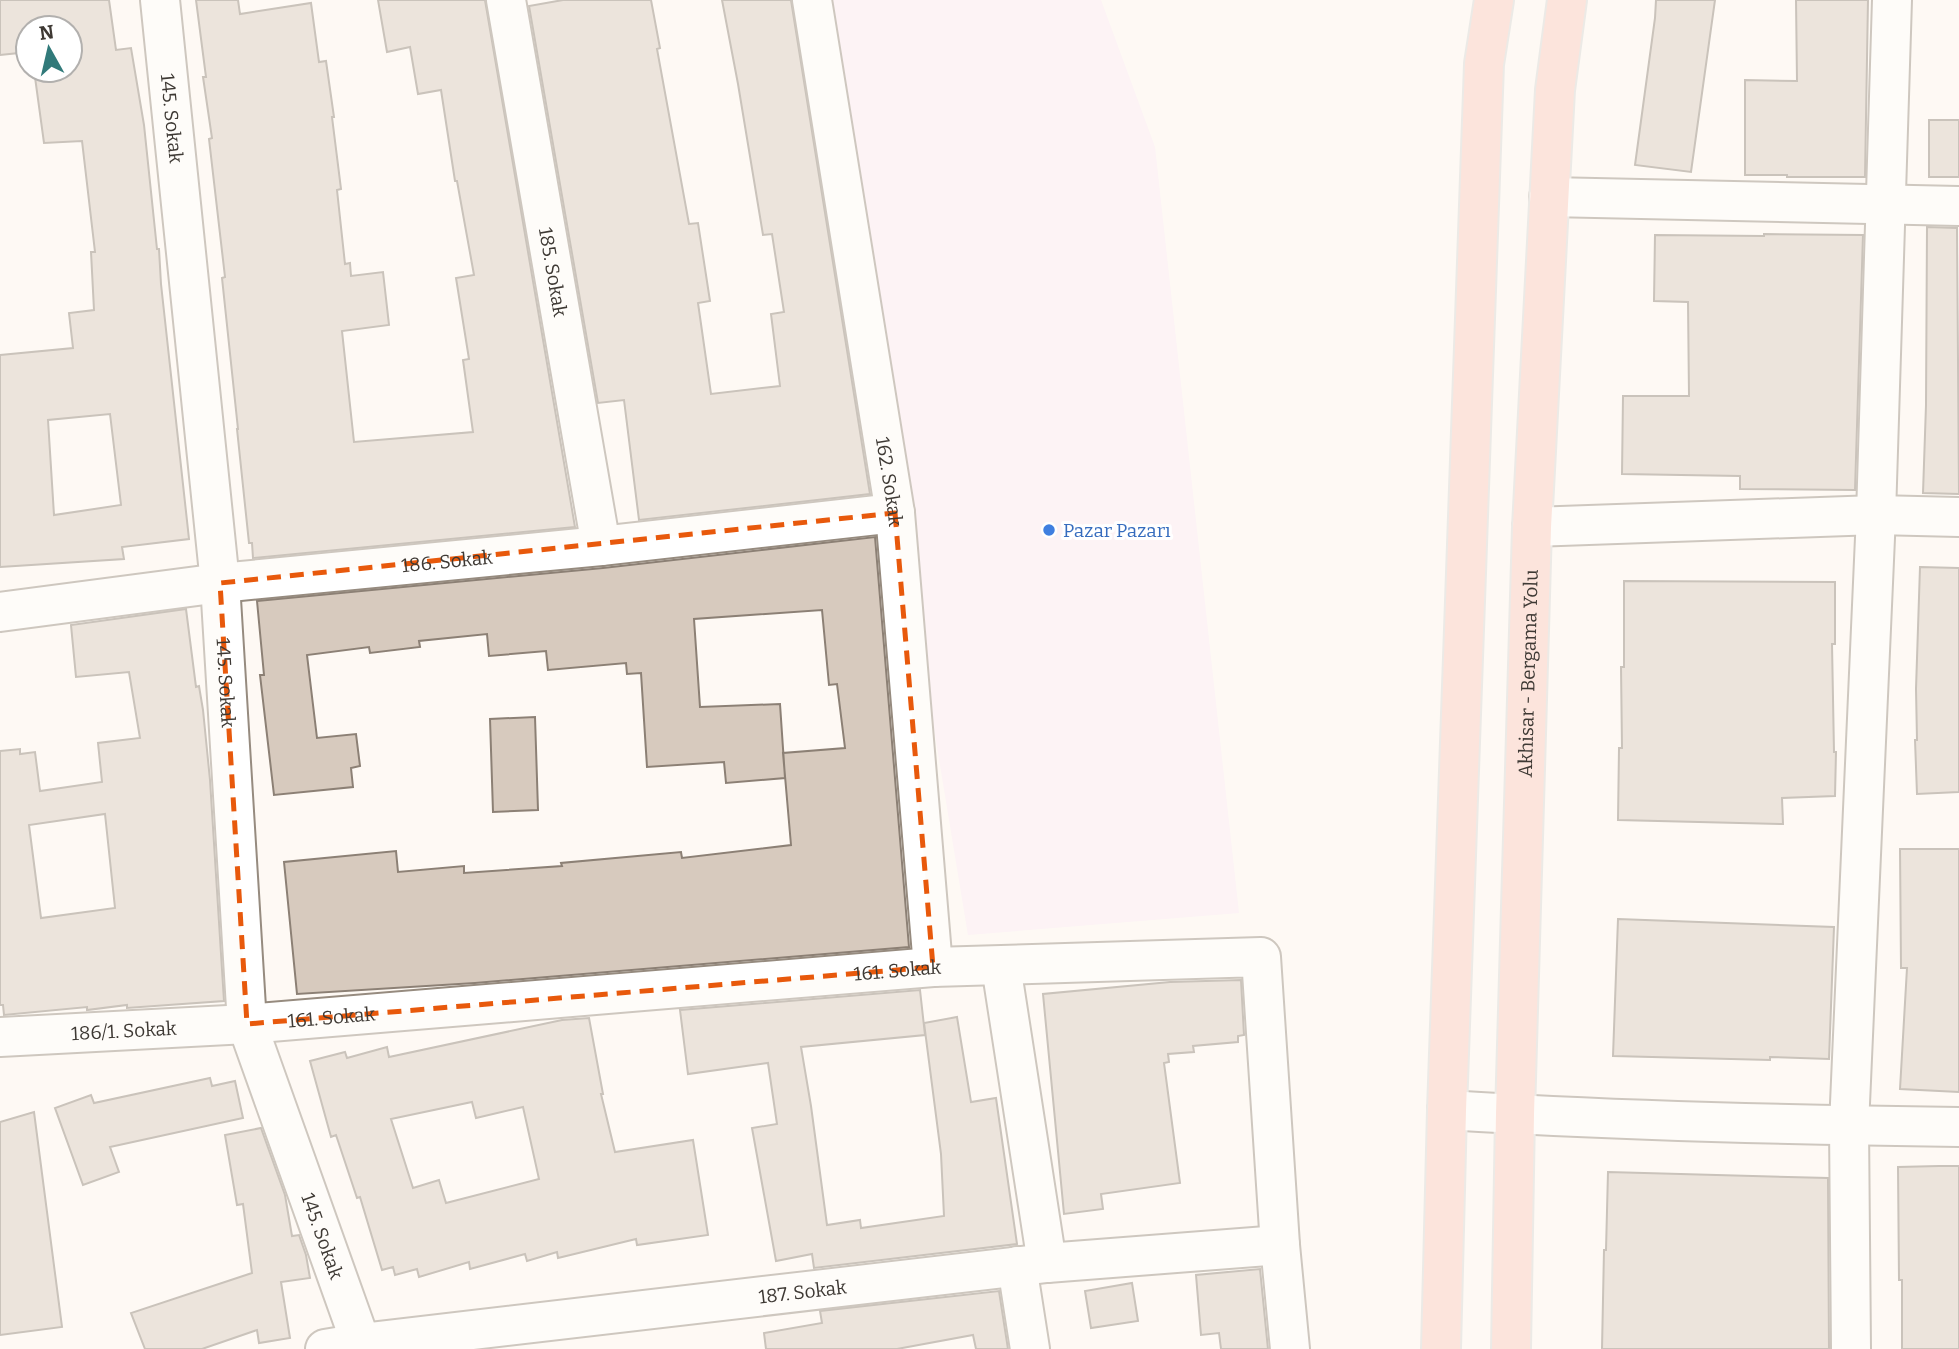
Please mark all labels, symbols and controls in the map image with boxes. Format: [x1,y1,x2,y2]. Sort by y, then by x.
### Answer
north arrow [14,14,84,84]
text: N [38,20,56,45]
street label: 145. Sokak [156,73,188,165]
street label: 185. Sokak [534,226,572,319]
street label: 162. Sokak [871,435,907,528]
place label: Pazar Pazarı [1063,519,1171,542]
marker: Pazar Pazarı [1041,522,1057,538]
street label: 186. Sokak [400,546,494,577]
street label: Akhisar - Bergama Yolu [1514,569,1543,778]
street label: 145. Sokak [211,637,240,729]
street label: 161. Sokak [853,956,942,986]
street label: 161. Sokak [287,1002,376,1033]
street label: 186/1. Sokak [71,1017,177,1045]
street label: 145. Sokak [296,1190,348,1283]
street label: 187. Sokak [757,1275,848,1309]

